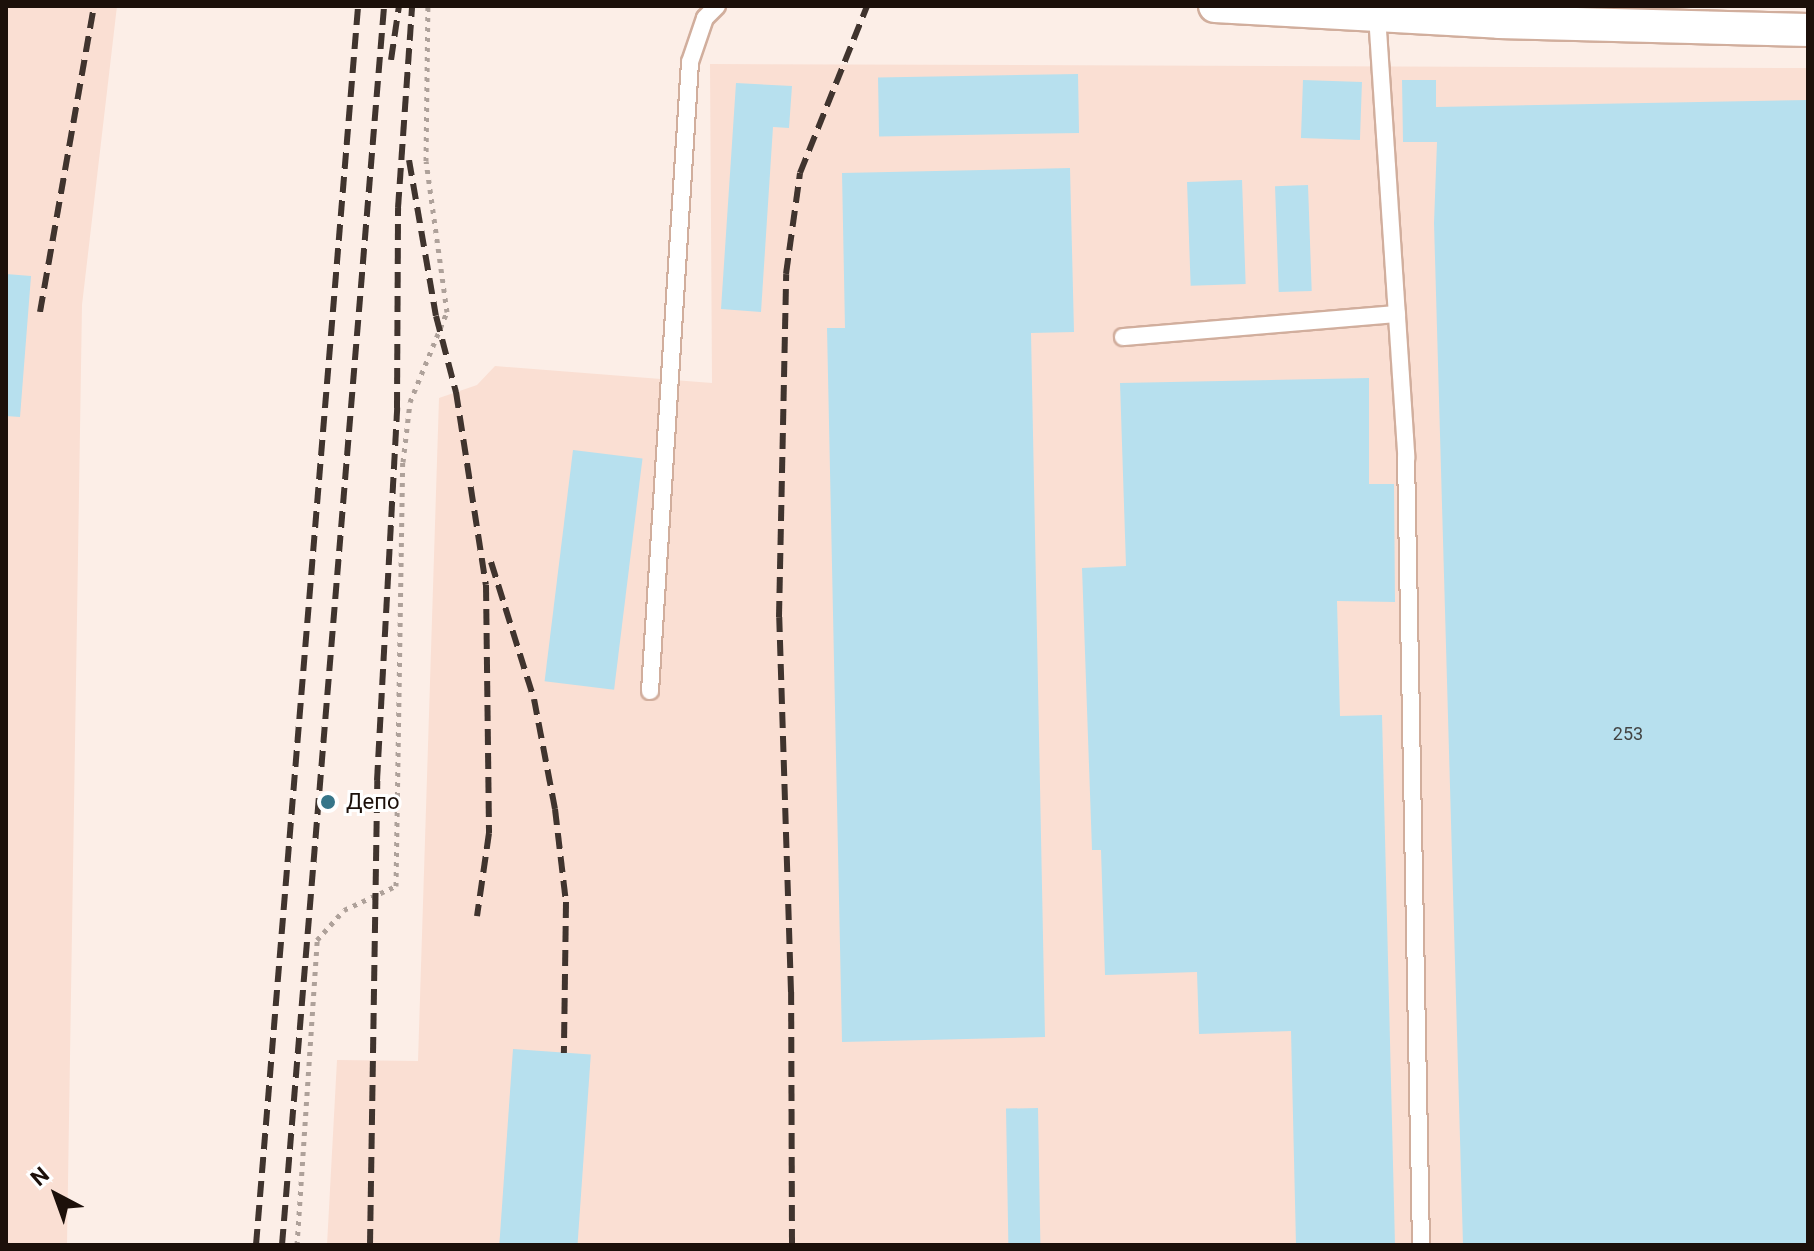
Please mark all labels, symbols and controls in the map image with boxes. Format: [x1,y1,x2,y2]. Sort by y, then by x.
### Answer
house number: 253 [1613,723,1643,745]
place label: Депо [346,789,399,815]
marker: Депо [317,791,339,813]
north arrow [16,1155,96,1235]
text: N [26,1162,54,1191]

